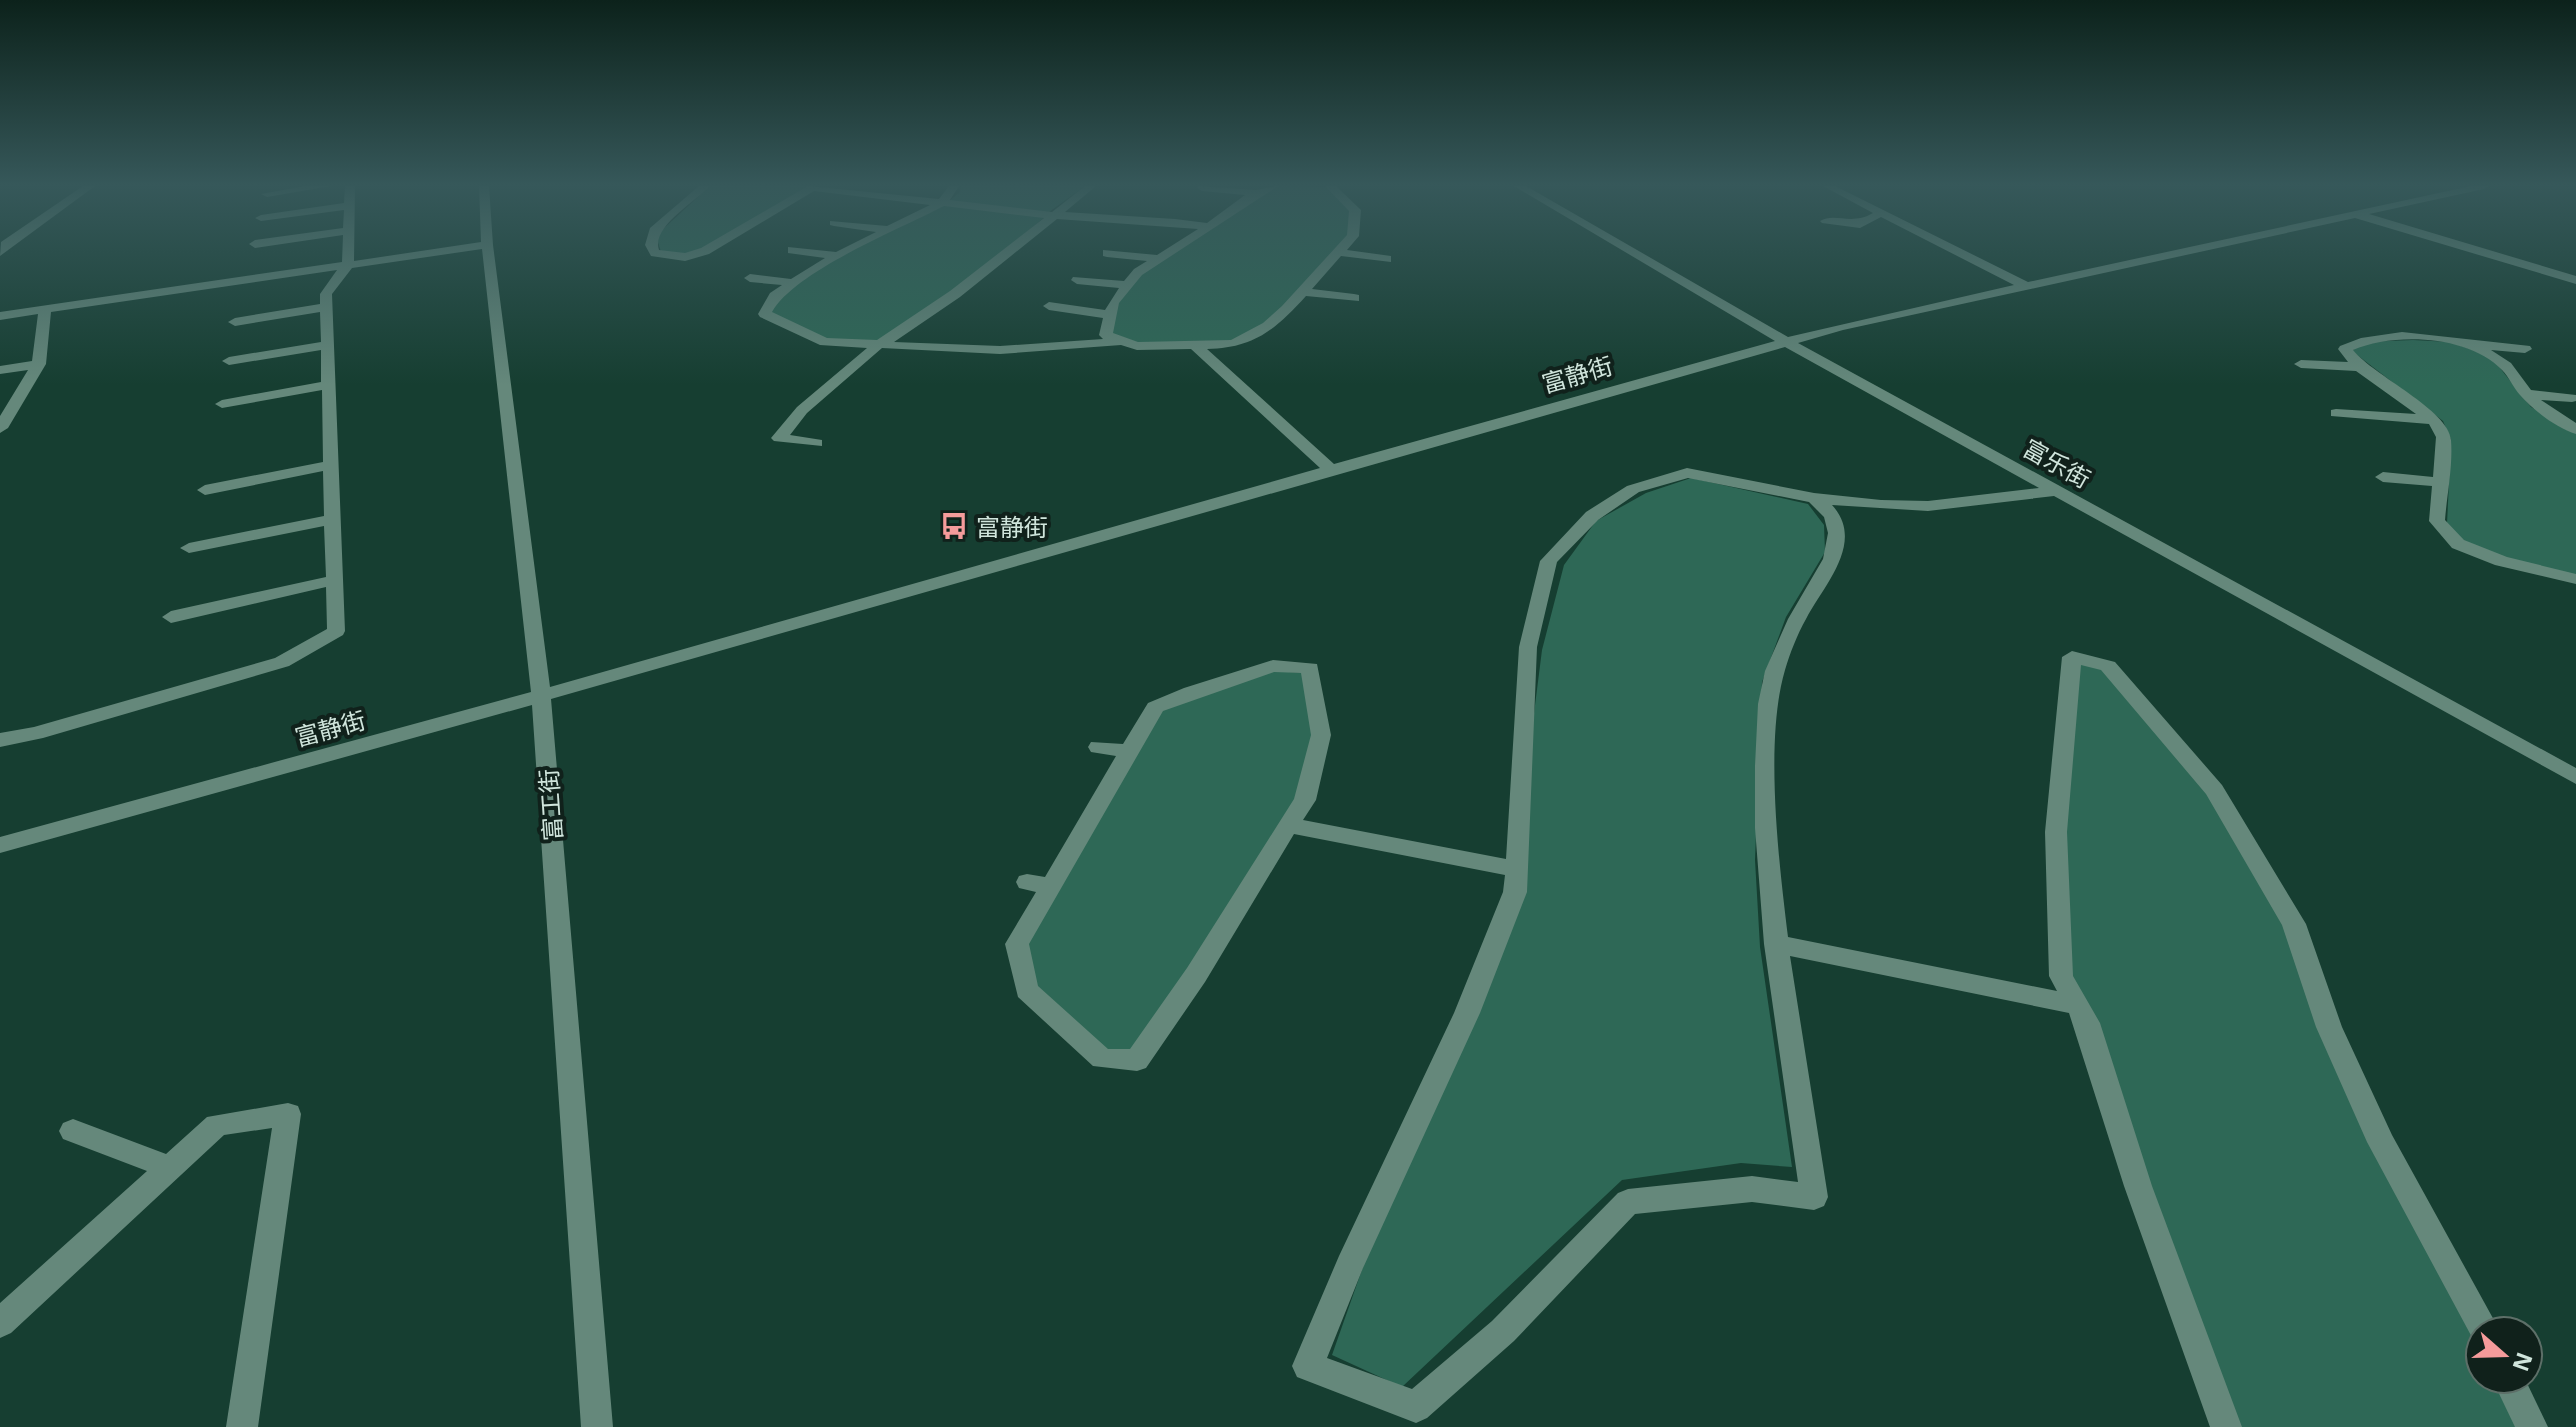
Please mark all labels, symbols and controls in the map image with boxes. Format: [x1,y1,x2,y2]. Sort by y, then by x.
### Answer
street label: 富静街 [1538,348,1616,400]
street label: 富乐街 [2018,431,2096,495]
place label: 富静街 [976,510,1048,543]
bus stop icon: 富静街 [939,511,969,541]
street label: 富静街 [291,703,369,753]
street label: 富工街 [531,768,569,842]
north arrow [2464,1315,2544,1395]
text: N [2507,1349,2541,1376]

